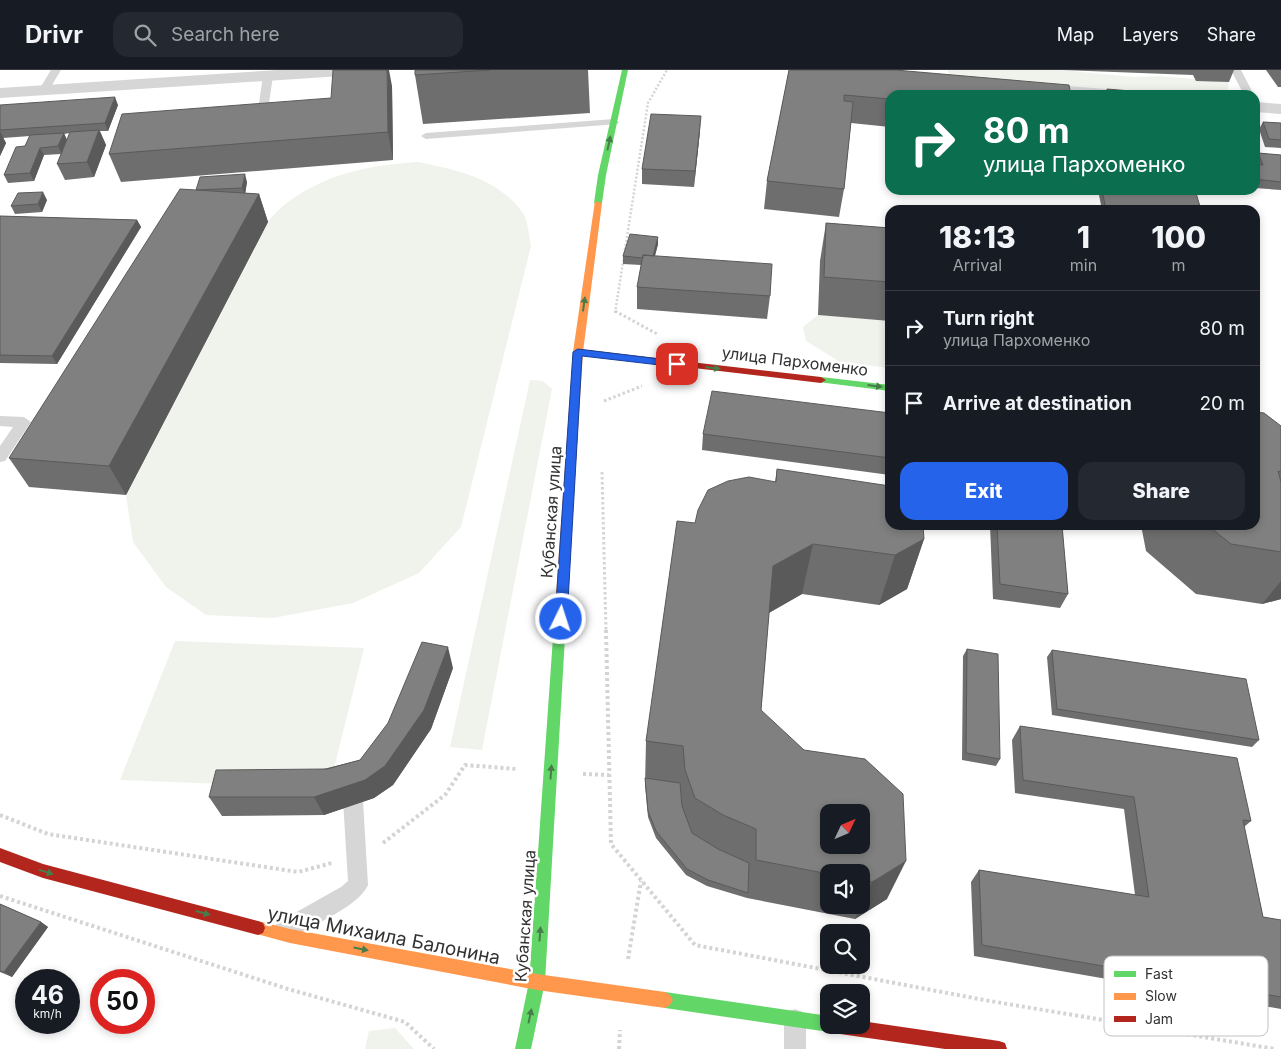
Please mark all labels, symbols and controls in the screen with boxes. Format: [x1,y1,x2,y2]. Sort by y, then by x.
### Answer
search box [113,12,463,57]
text: Drivr [25,20,83,49]
icon: search [131,21,159,49]
text: Search here [171,23,280,46]
text: Map [1057,24,1094,45]
text: Layers [1122,24,1179,45]
text: Share [1207,24,1256,45]
text: 80 m [983,109,1070,151]
icon: right [900,110,965,175]
one-way arrow [605,136,613,151]
text: улица Пархоменко [983,151,1186,177]
text: 18:13 [939,219,1016,255]
text: 1 [1077,219,1090,255]
text: 100 [1151,219,1206,255]
text: Arrival [953,255,1002,275]
text: min [1070,255,1097,275]
text: m [1172,255,1186,275]
one-way arrow [581,296,589,312]
text: Turn right [943,307,1034,330]
icon: right [900,314,928,342]
text: 80 m [1199,317,1245,340]
text: улица Пархоменко [943,330,1090,350]
street label: улица Пархоменко [721,342,869,380]
pin [656,343,698,385]
icon: arrive [663,350,691,378]
one-way arrow [705,364,721,372]
one-way arrow [867,382,883,390]
icon: arrive [900,389,928,417]
text: Arrive at destination [943,392,1132,415]
text: 20 m [1199,392,1245,415]
street label: Кубанская улица [536,445,566,579]
button: Exit [900,462,1068,520]
button: Share [1078,462,1245,520]
position arrow [534,592,586,644]
one-way arrow [547,763,555,779]
north arrow [820,804,870,854]
map controls [820,804,870,1034]
street label: Кубанская улица [510,849,540,983]
button: sound [820,864,870,914]
one-way arrow [38,868,53,876]
street label: улица Михаила Балонина [266,902,502,969]
one-way arrow [195,909,210,917]
button: search [820,924,870,974]
one-way arrow [537,925,545,941]
one-way arrow [354,946,370,954]
legend [1104,956,1268,1036]
text: Fast [1145,965,1173,982]
speed limit sign: 50 [90,969,155,1034]
text: 46 [31,980,64,1010]
button: layers [820,984,870,1034]
text: Slow [1145,987,1177,1004]
text: km/h [33,1006,62,1021]
one-way arrow [526,1008,534,1023]
text: Jam [1145,1010,1173,1027]

